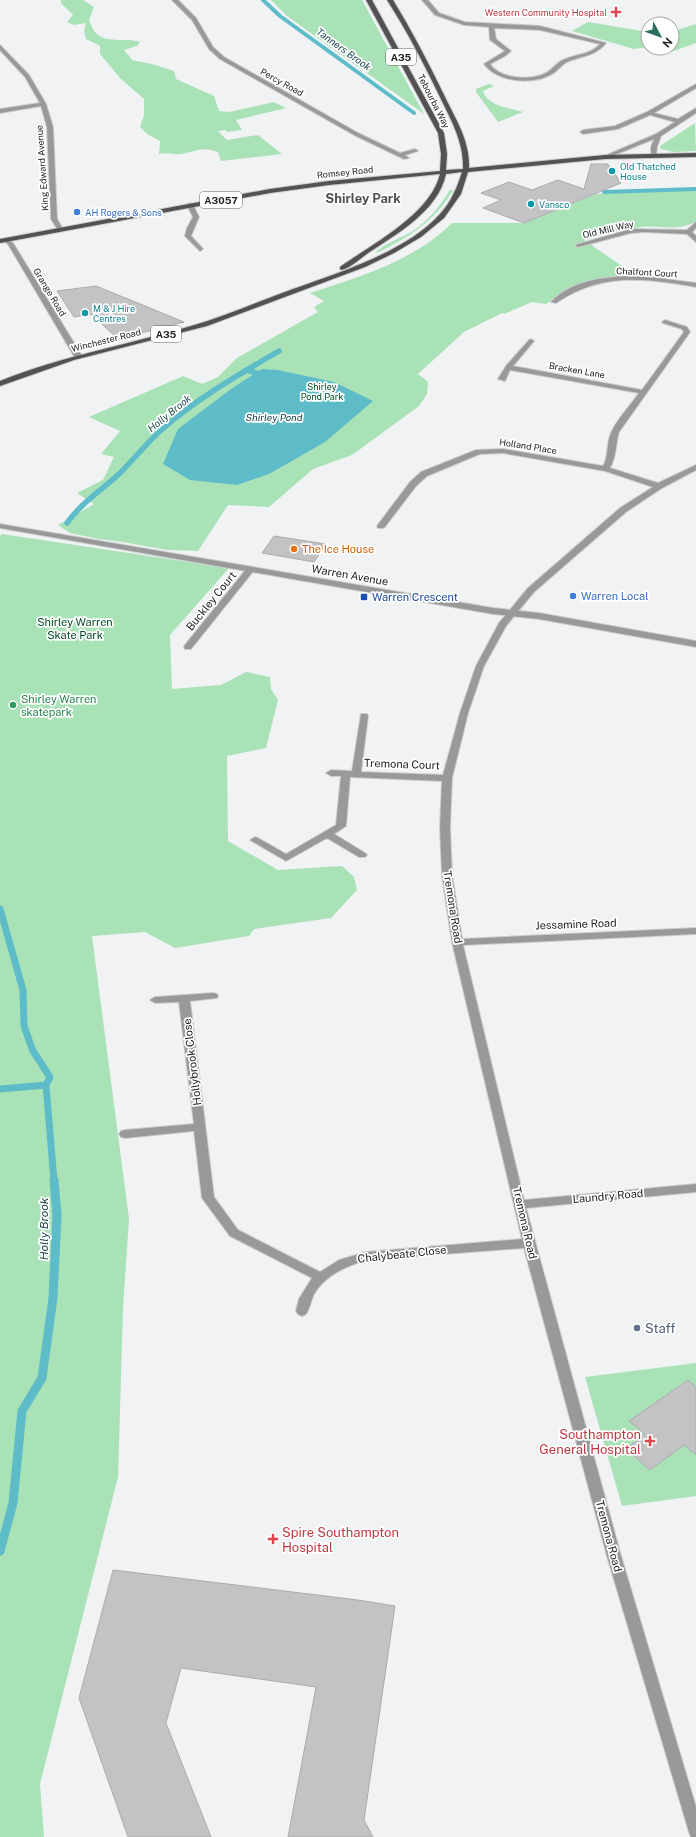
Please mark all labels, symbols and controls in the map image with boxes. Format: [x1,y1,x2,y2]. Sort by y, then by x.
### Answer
marker: Western Community Hospital [610,6,622,18]
place label: Western Community Hospital [485,7,607,18]
north arrow [640,16,680,56]
water label: Tanners Brook [314,25,374,73]
text: N [660,35,675,50]
road number: A35 [386,49,416,65]
street label: Percy Road [259,66,305,98]
street label: Tebourba Way [416,72,452,130]
street label: King Edward Avenue [34,125,50,211]
place label: Old Thatched House [620,161,676,182]
street label: Romsey Road [316,164,374,180]
marker: Old Thatched House [607,166,617,176]
district label: Shirley Park [325,191,401,206]
road number: A3057 [200,192,242,208]
marker: Vansco [526,199,536,209]
place label: Vansco [539,199,569,210]
marker: AH Rogers & Sons [72,207,82,217]
place label: AH Rogers & Sons [85,207,162,218]
street label: Old Mill Way [581,218,635,240]
street label: Chalfont Court [616,265,679,279]
street label: Grange Road [31,266,69,318]
place label: M & J Hire Centres [93,303,135,324]
marker: M & J Hire Centres [80,308,90,318]
street label: Winchester Road [70,326,142,354]
road number: A35 [151,326,181,342]
street label: Bracken Lane [548,360,606,380]
park label: Shirley Pond Park [301,381,343,402]
water label: Holly Brook [145,392,194,434]
water label: Shirley Pond [246,411,303,423]
street label: Holland Place [498,436,558,456]
place label: The Ice House [302,543,374,555]
marker: The Ice House [289,544,299,554]
street label: Warren Avenue [311,562,389,588]
street label: Buckley Court [184,569,238,633]
place label: Warren Local [581,590,649,602]
place label: Warren Crescent [372,591,458,603]
marker: Warren Local [568,591,578,601]
marker: Warren Crescent [359,592,369,602]
park label: Shirley Warren Skate Park [37,616,113,641]
place label: Shirley Warren skatepark [21,693,96,718]
marker: Shirley Warren skatepark [8,700,18,710]
street label: Tremona Court [364,757,440,771]
street label: Tremona Road [441,870,465,944]
street label: Jessamine Road [535,917,617,931]
street label: Hollybrook Close [181,1018,203,1106]
street label: Tremona Road [511,1186,539,1260]
street label: Laundry Road [572,1187,644,1205]
water label: Holly Brook [37,1197,51,1260]
street label: Chalybeate Close [357,1243,447,1265]
place label: Staff [645,1321,675,1336]
marker: Staff [632,1323,642,1333]
place label: Southampton General Hospital [539,1427,641,1457]
marker: Southampton General Hospital [644,1435,656,1447]
street label: Tremona Road [594,1499,624,1573]
place label: Spire Southampton Hospital [282,1525,399,1555]
marker: Spire Southampton Hospital [267,1533,279,1545]

